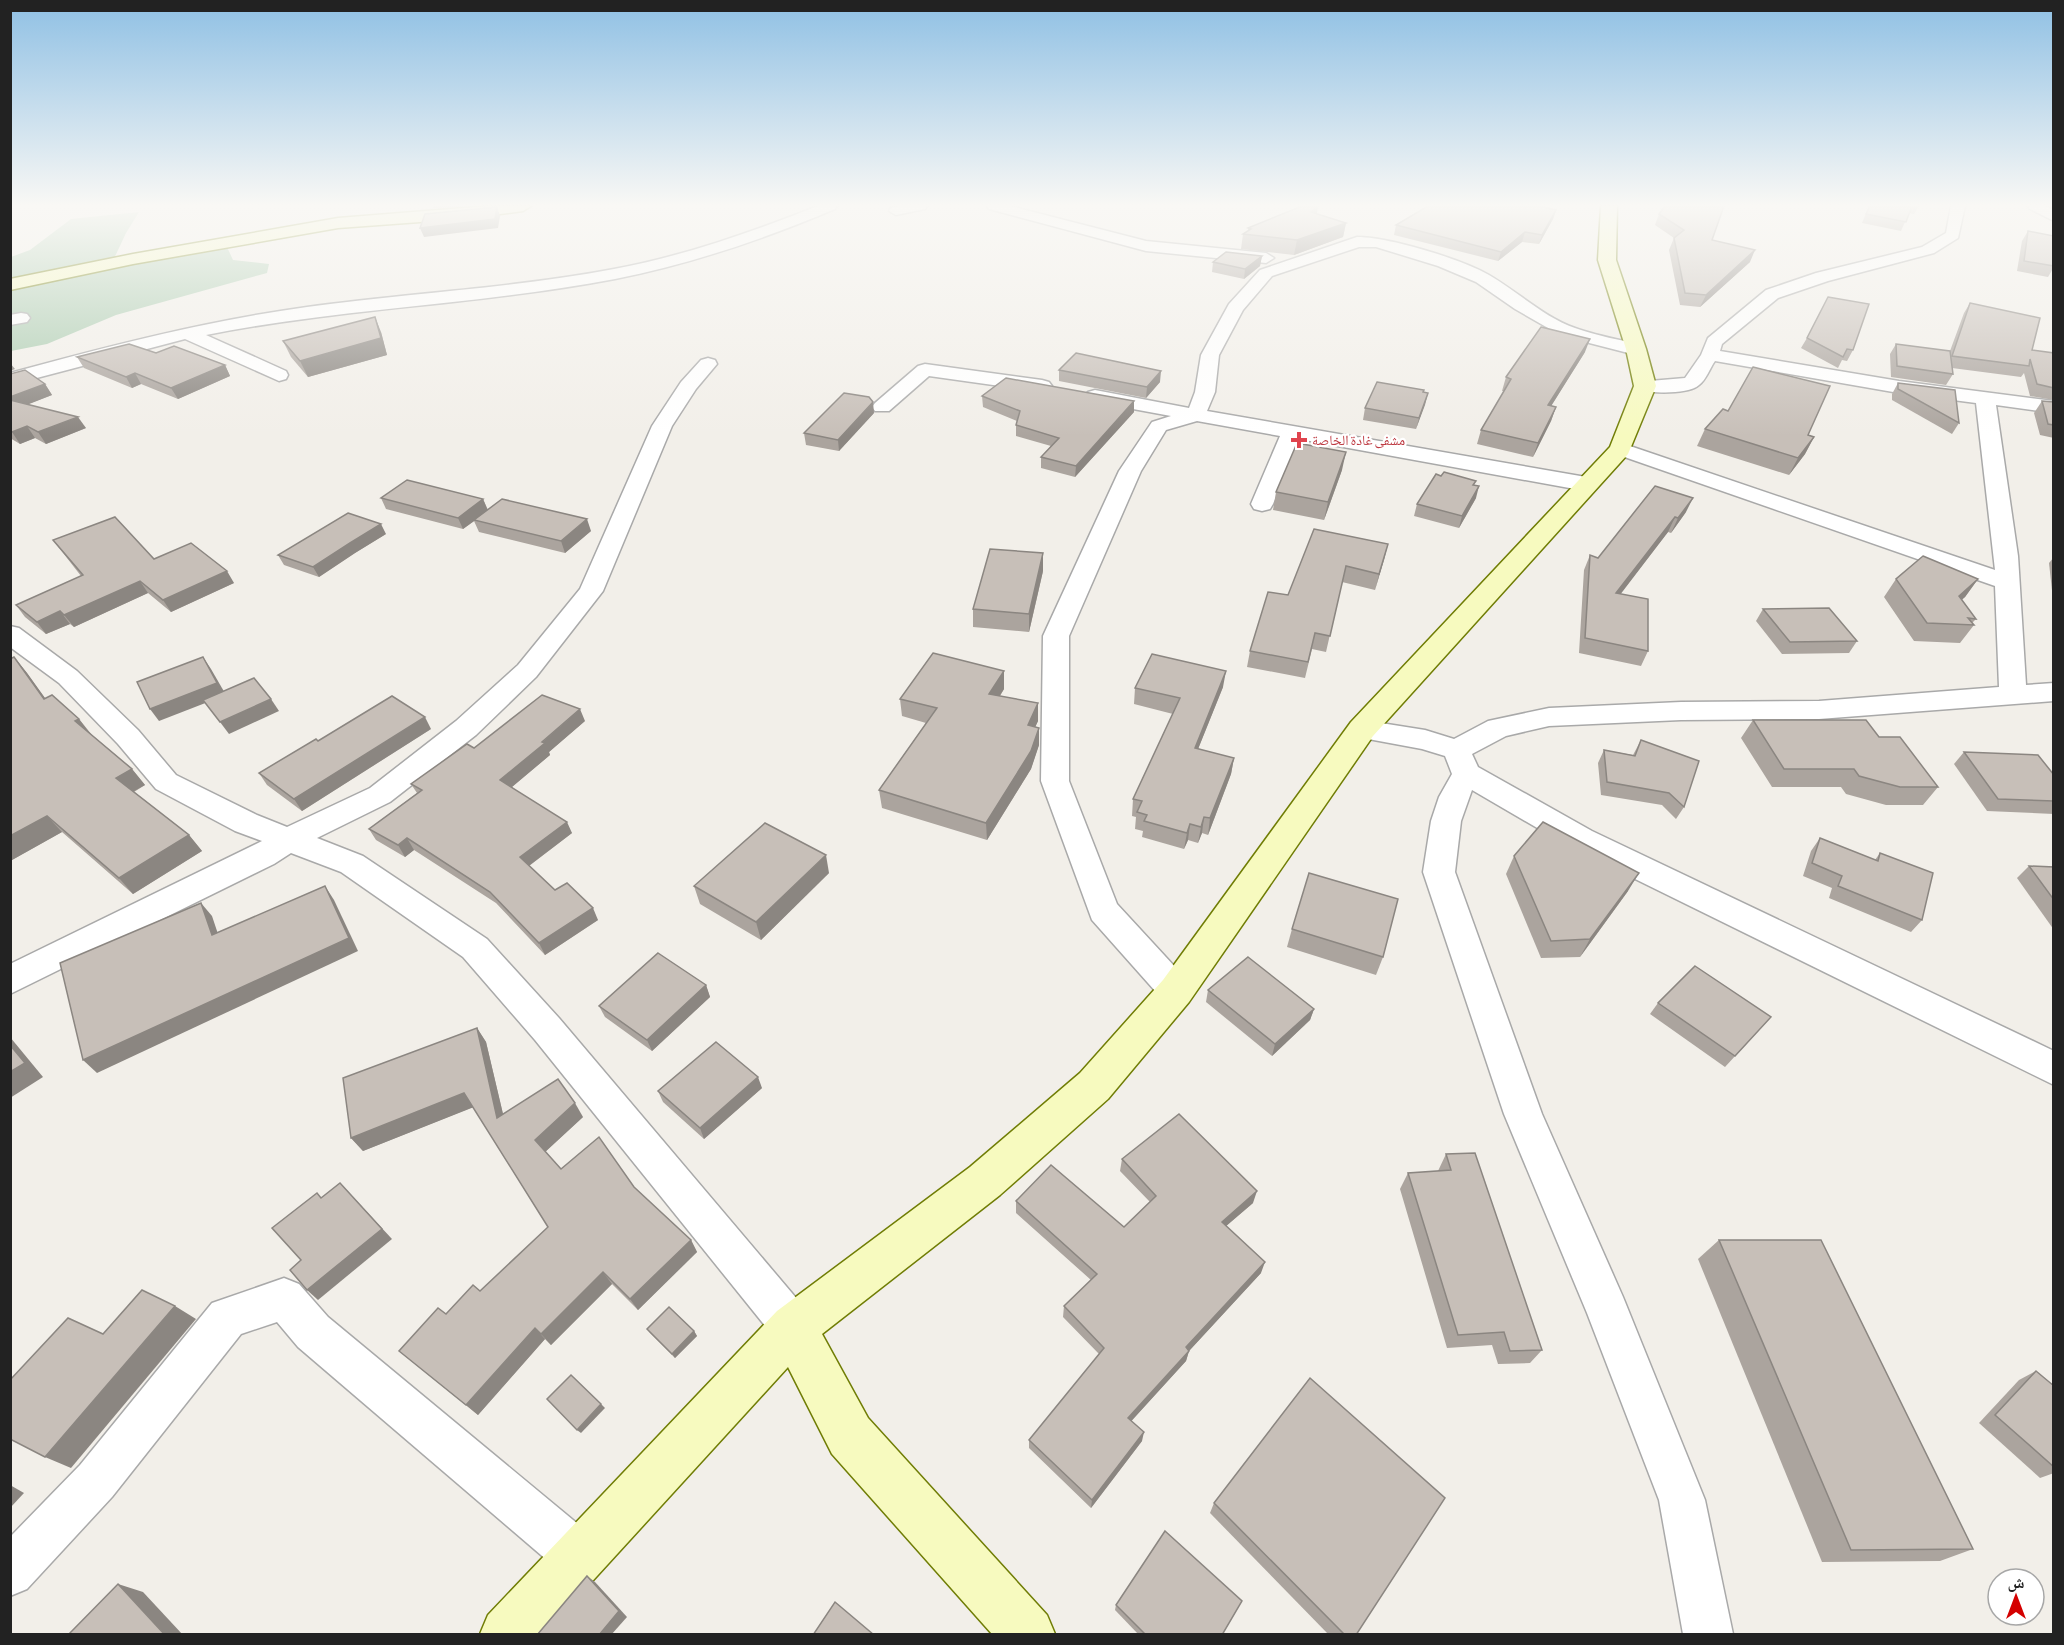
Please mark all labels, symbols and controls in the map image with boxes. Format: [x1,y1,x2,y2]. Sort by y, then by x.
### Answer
marker: مشفى غادة الخاصة [1290,431,1308,449]
place label: مشفى غادة الخاصة [1312,432,1405,449]
north arrow [1986,1567,2046,1627]
text: ش [2008,1573,2025,1592]

